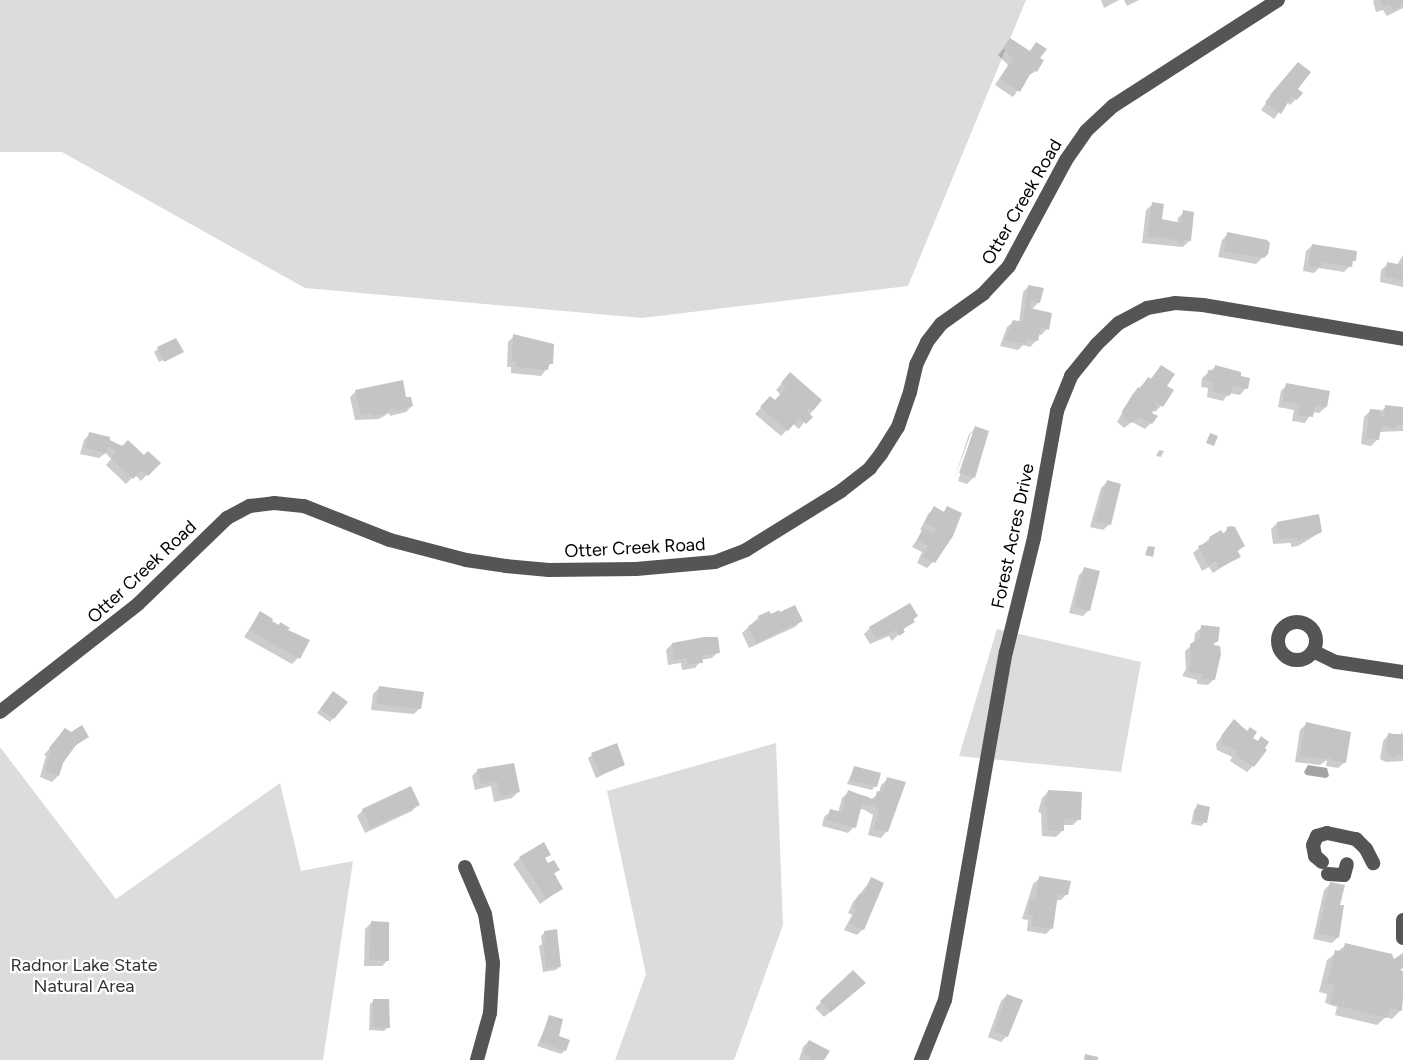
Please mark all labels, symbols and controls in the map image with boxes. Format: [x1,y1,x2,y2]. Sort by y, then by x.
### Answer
street label: Otter Creek Road [977,135,1067,269]
street label: Forest Acres Drive [987,461,1039,611]
street label: Otter Creek Road [83,516,201,628]
street label: Otter Creek Road [564,534,706,562]
park label: Radnor Lake State Natural Area [11,955,157,998]

